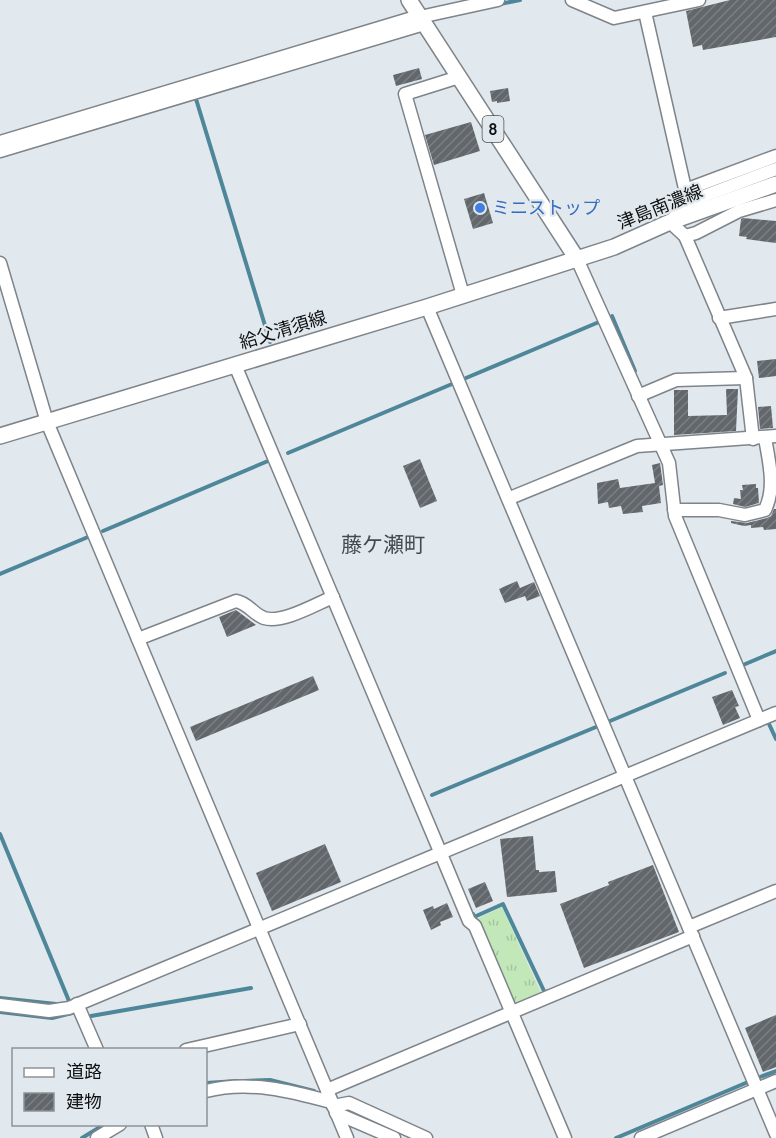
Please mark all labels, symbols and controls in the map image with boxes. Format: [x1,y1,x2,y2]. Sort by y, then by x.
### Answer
road number: 8 [482,116,504,142]
street label: 津島南濃線 [614,179,706,234]
place label: ミニストップ [492,196,600,219]
marker: ミニストップ [473,201,487,215]
street label: 給父清須線 [236,305,329,354]
district label: 藤ケ瀬町 [341,531,425,557]
legend [12,1048,207,1126]
text: 道路 [66,1060,102,1083]
text: 建物 [66,1090,102,1113]

